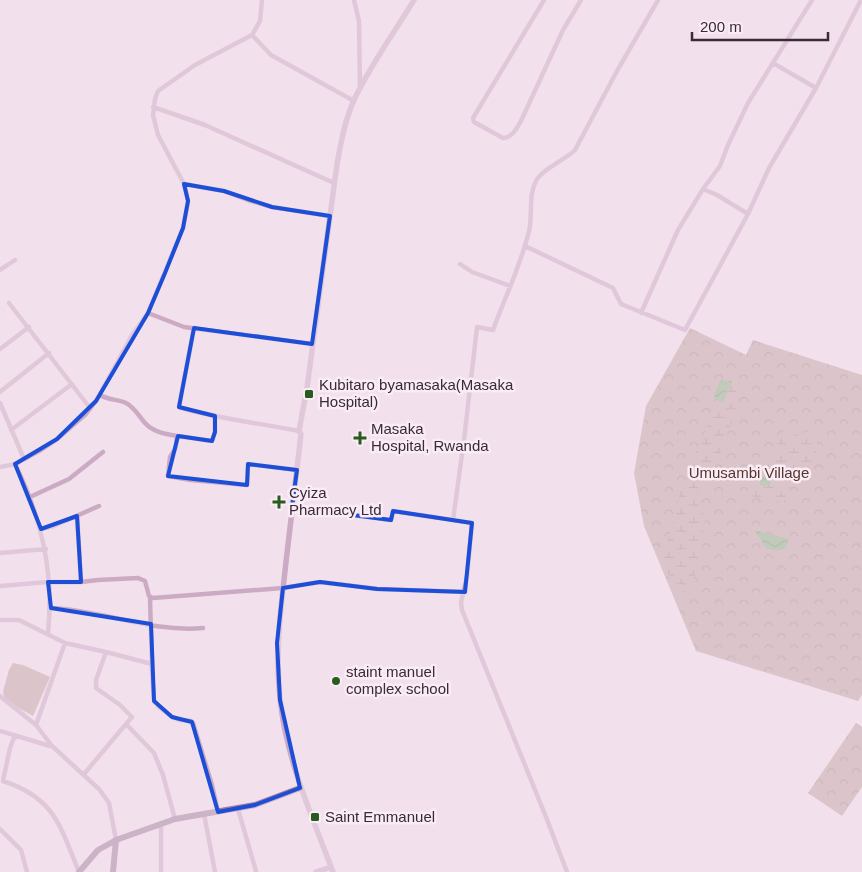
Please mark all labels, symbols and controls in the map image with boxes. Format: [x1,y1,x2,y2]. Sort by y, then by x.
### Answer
scale bar [692,10,828,42]
text: 200 m [700,18,742,35]
place label: Kubitaro byamasaka(Masaka Hospital) [319,376,514,410]
marker: Kubitaro byamasaka(Masaka Hospital) [303,388,315,400]
place label: Masaka Hospital, Rwanda [371,420,489,454]
marker: Masaka Hospital, Rwanda [353,431,367,445]
park label: Umusambi Village [689,464,809,481]
place label: Cyiza Pharmacy Ltd [289,484,382,518]
marker: Cyiza Pharmacy Ltd [273,496,285,508]
place label: staint manuel complex school [346,663,449,697]
marker: staint manuel complex school [330,675,342,687]
place label: Saint Emmanuel [325,808,435,825]
marker: Saint Emmanuel [309,811,321,823]

